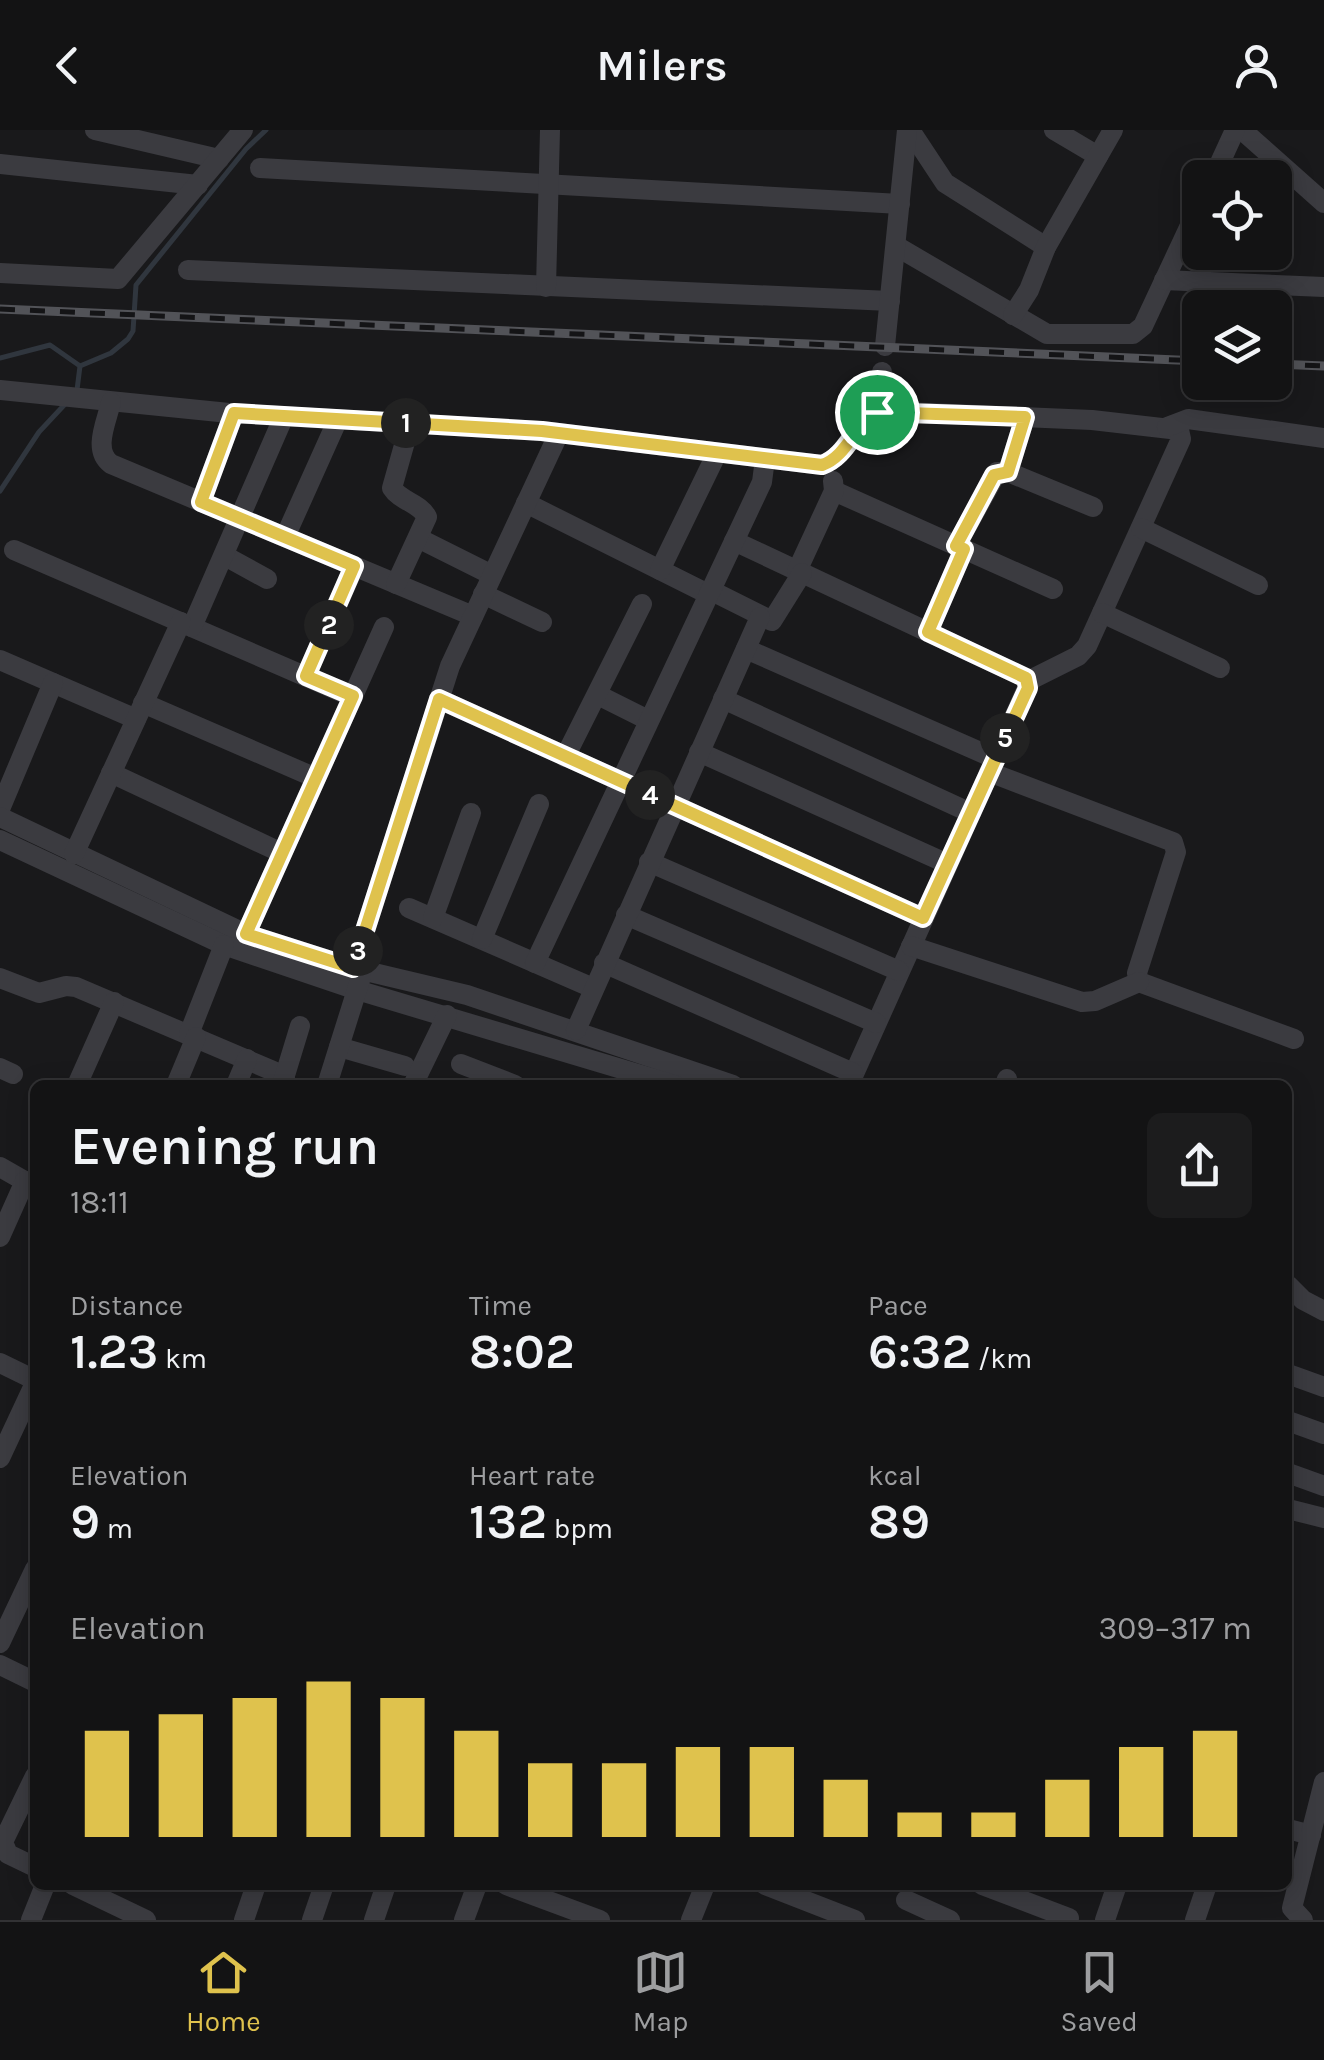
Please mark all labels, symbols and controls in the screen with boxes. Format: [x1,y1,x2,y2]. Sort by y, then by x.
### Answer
icon: back [40,38,95,93]
icon: person [1229,38,1284,93]
text: Milers [596,39,728,91]
map controls [1182,160,1292,400]
button: locate [1182,160,1292,270]
button: layers [1182,290,1292,400]
pin [835,370,920,455]
icon: arrive [850,385,905,440]
pin: 1 [381,398,431,448]
text: 1 [401,406,411,439]
pin: 2 [304,600,354,650]
text: 2 [321,608,337,641]
pin: 5 [980,713,1030,763]
text: 5 [997,721,1013,754]
pin: 4 [625,770,675,820]
text: 4 [642,778,658,811]
pin: 3 [333,926,383,976]
text: 3 [349,934,367,967]
button: share [1147,1113,1252,1218]
text: Evening run [70,1114,379,1178]
text: 18:11 [70,1184,129,1221]
text: Distance [70,1289,183,1322]
text: Time [469,1289,532,1322]
text: Pace [868,1289,928,1322]
text: 1.23 [70,1322,158,1381]
text: 8:02 [469,1322,575,1381]
text: 6:32 [868,1322,971,1381]
text: km [158,1342,207,1375]
text: /km [971,1342,1032,1375]
text: Elevation [70,1459,189,1492]
text: Heart rate [469,1459,595,1492]
text: kcal [868,1459,921,1492]
text: 9 [70,1492,100,1551]
text: 132 [469,1492,547,1551]
text: 89 [868,1492,930,1551]
text: m [100,1512,133,1545]
text: bpm [547,1512,613,1545]
text: Elevation [70,1610,205,1647]
text: 309–317 m [1098,1610,1252,1647]
tab: Home [186,1945,261,2038]
tab: Map [633,1945,688,2038]
tab: Saved [1061,1945,1138,2038]

